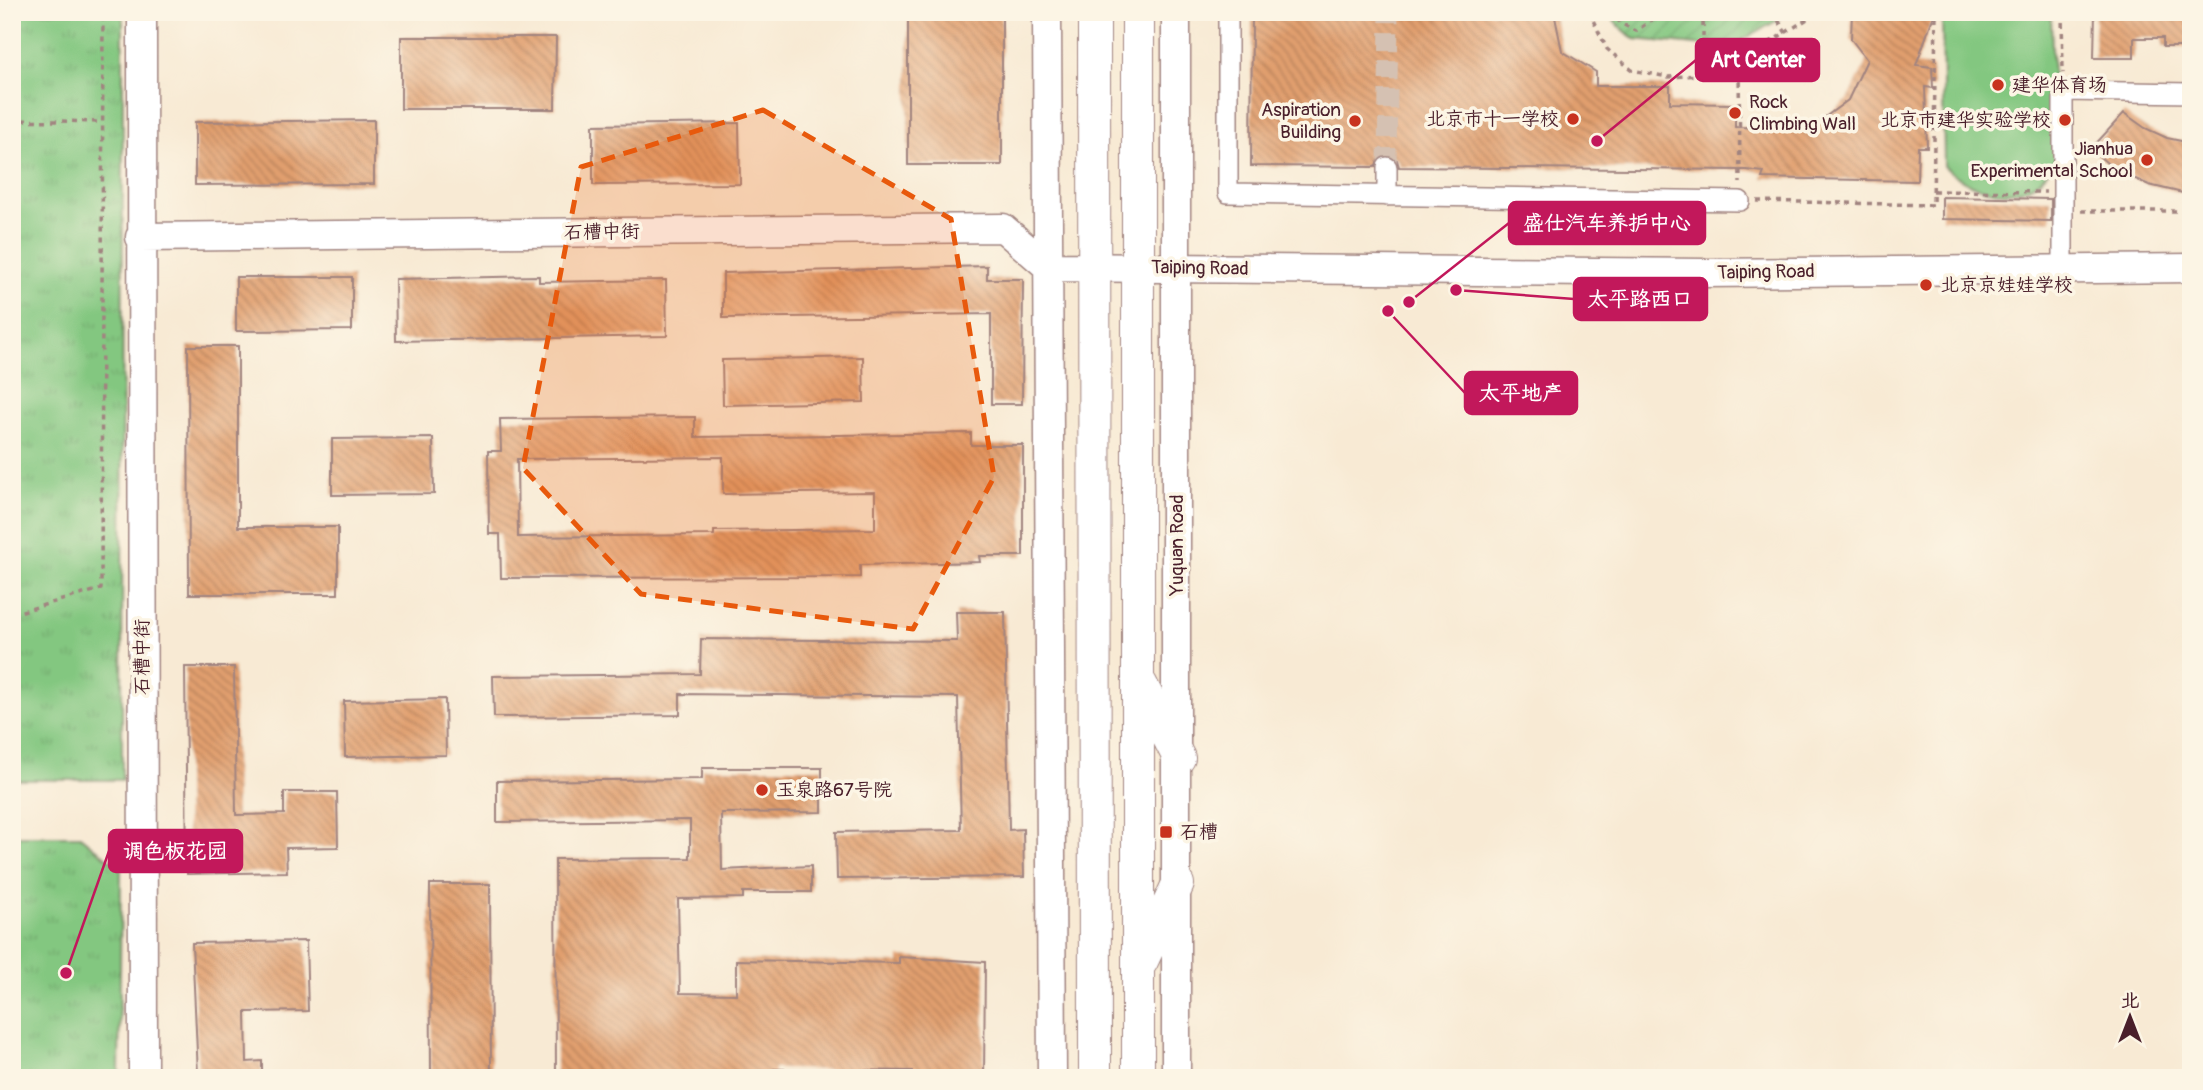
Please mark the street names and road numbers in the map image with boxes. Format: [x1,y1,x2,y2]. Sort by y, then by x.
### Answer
street label: 石槽中街 [564,219,640,245]
street label: Taiping Road [1151,255,1249,281]
street label: Taiping Road [1717,259,1815,285]
street label: Yuquan Road [1165,495,1189,596]
street label: 石槽中街 [130,619,154,695]

